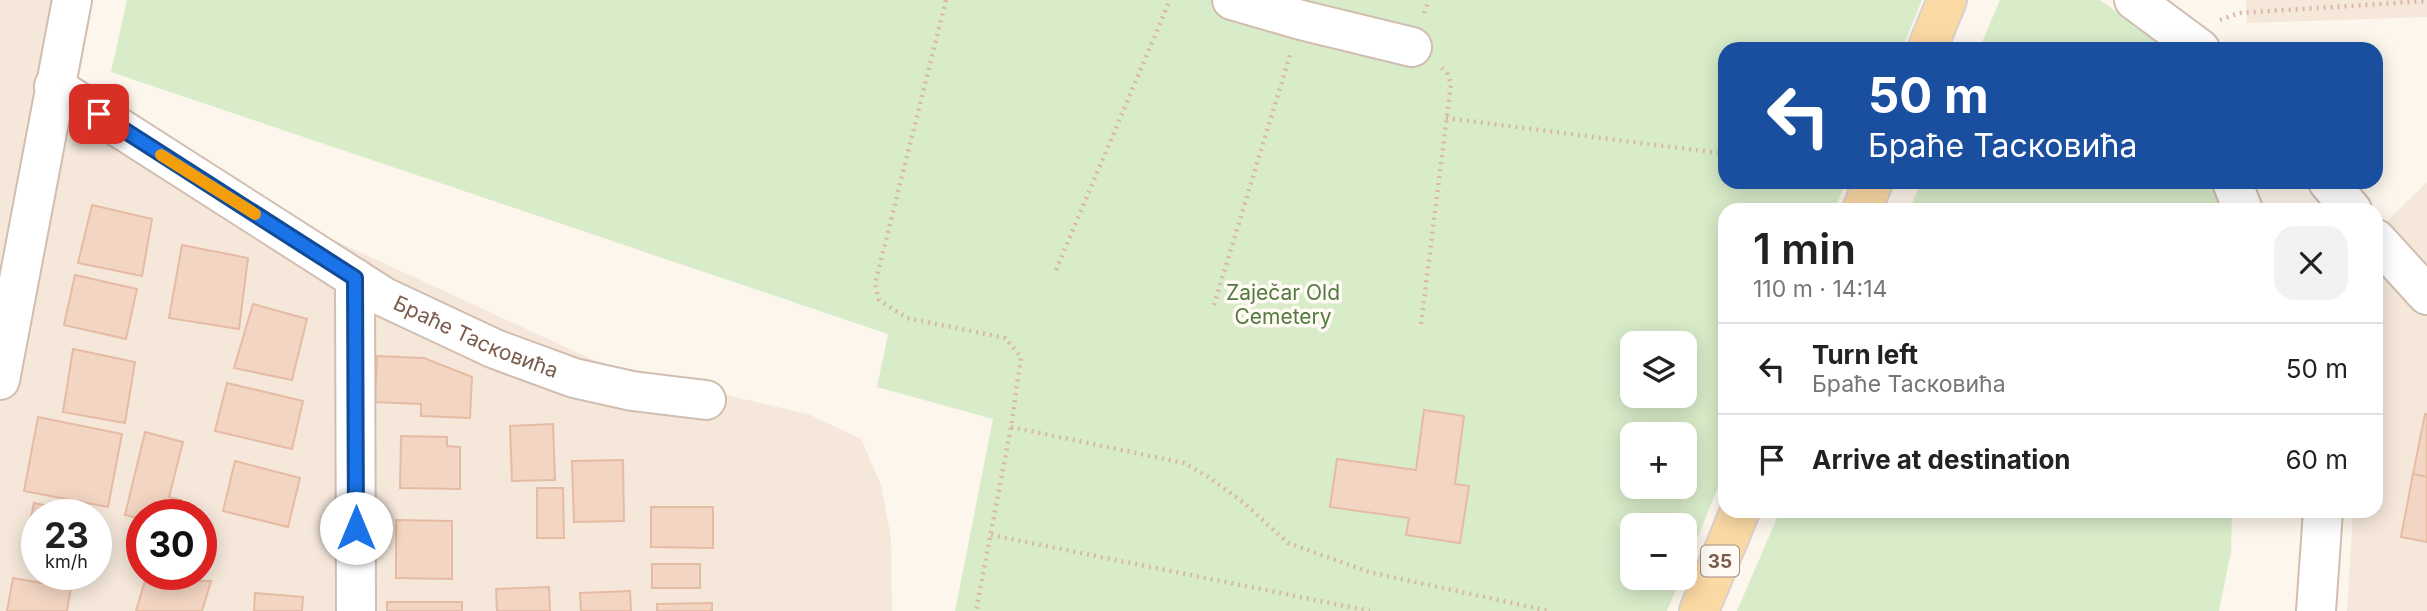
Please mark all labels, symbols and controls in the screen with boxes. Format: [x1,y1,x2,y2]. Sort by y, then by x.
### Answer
text: 50 m [1868,66,1989,125]
icon: left [1753,70,1844,161]
pin [69,84,129,144]
icon: arrive [80,95,118,133]
text: Браће Тасковића [1868,126,2137,165]
text: 1 min [1753,223,1856,274]
button: close [2274,226,2348,300]
text: 110 m · 14:14 [1753,275,1887,303]
park label: Zaječar Old Cemetery [1226,280,1340,329]
street label: Браће Тасковића [390,290,562,383]
map controls [1620,331,1697,590]
button: layers [1620,331,1697,408]
text: Turn left [1812,339,1918,370]
icon: left [1753,350,1791,388]
text: 50 m [2286,353,2348,384]
text: Браће Тасковића [1812,370,2006,398]
button: + [1620,422,1697,499]
icon: arrive [1753,441,1791,479]
text: Arrive at destination [1812,444,2071,475]
text: 60 m [2285,444,2348,475]
position arrow [319,491,393,565]
speed limit sign: 30 [126,499,217,590]
button: − [1620,513,1697,590]
text: 23 [44,514,89,556]
road number: 35 [1701,546,1739,576]
text: km/h [45,551,88,572]

